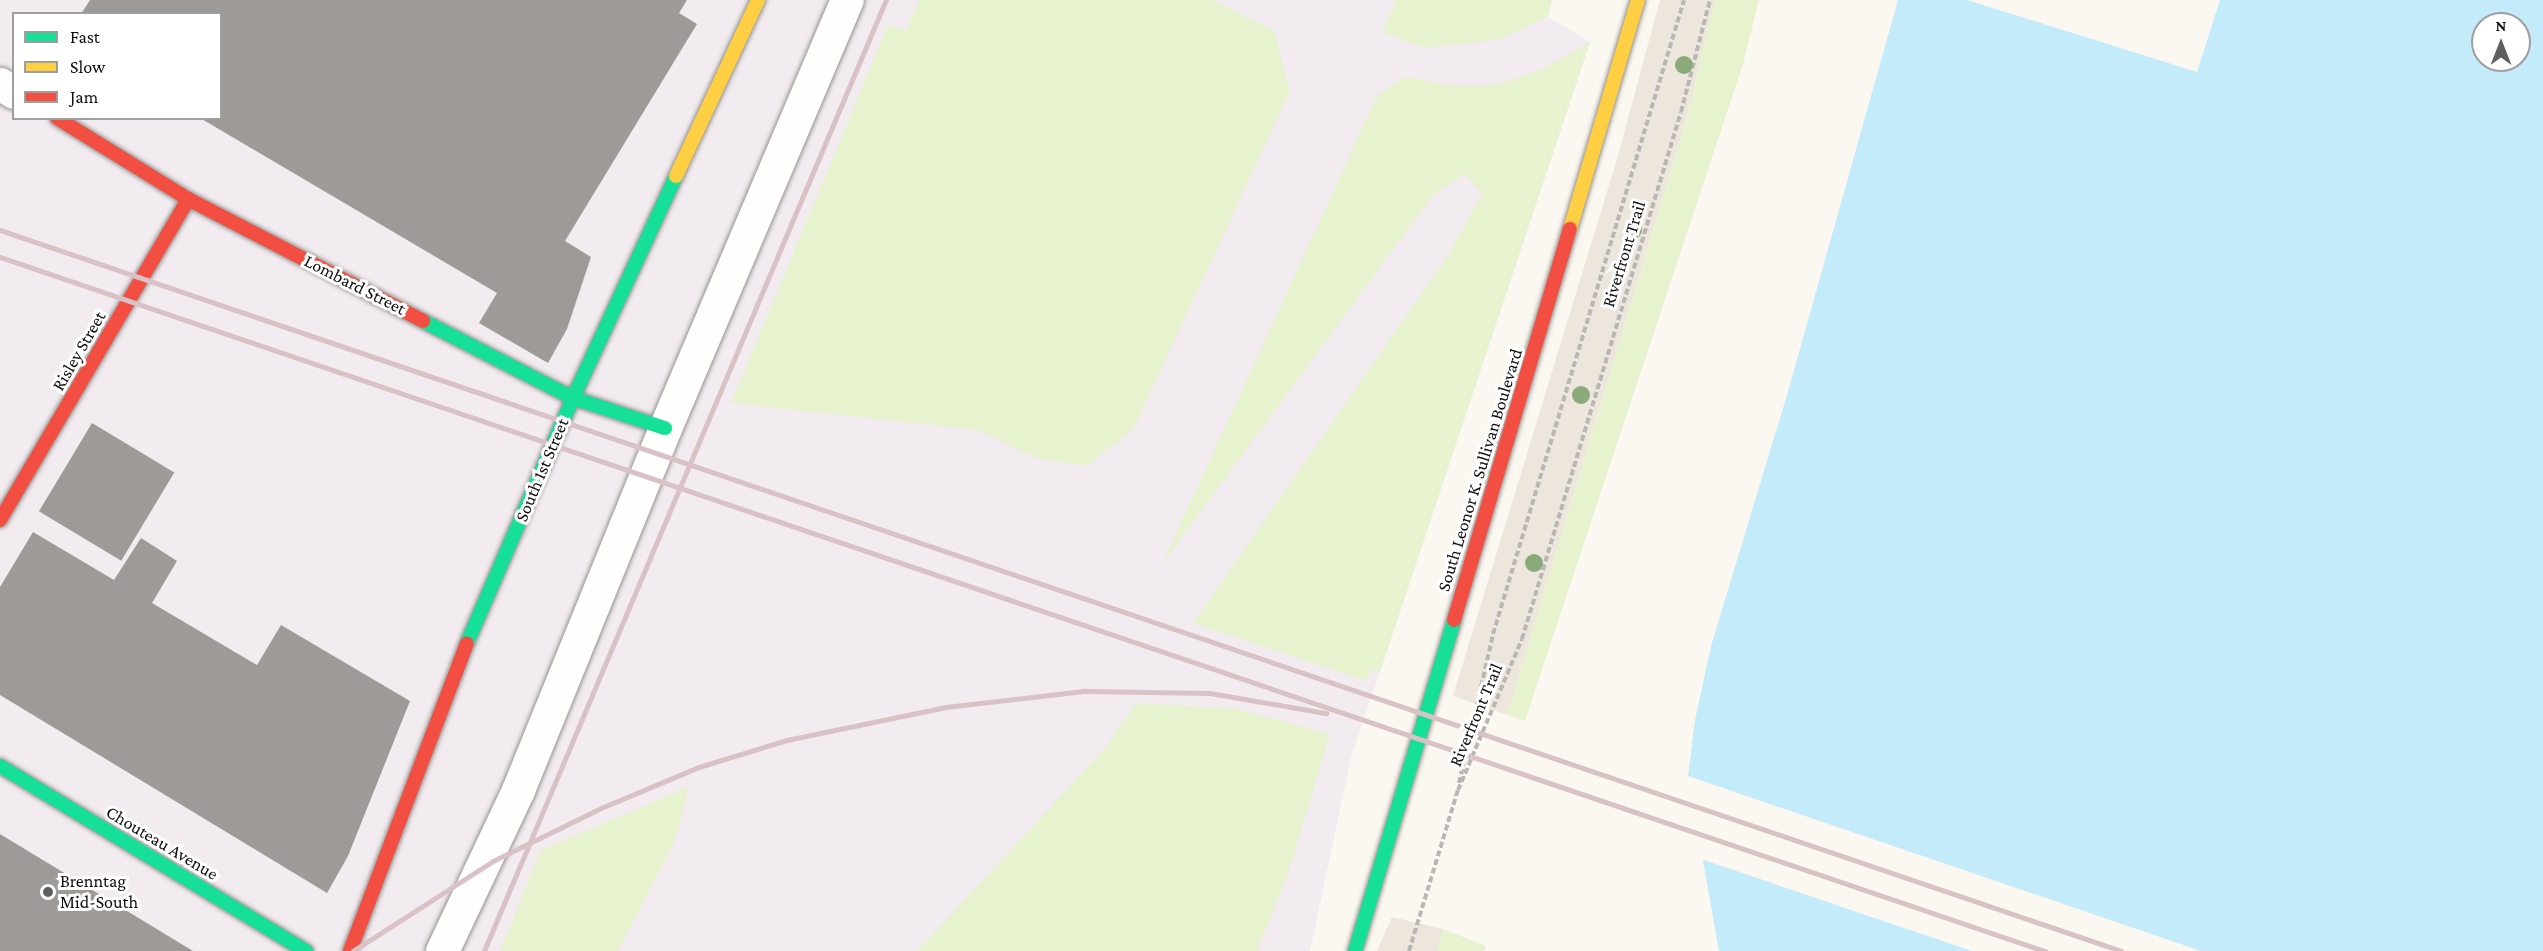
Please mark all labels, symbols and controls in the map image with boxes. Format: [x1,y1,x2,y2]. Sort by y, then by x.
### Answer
legend [12,12,222,120]
north arrow [2471,12,2531,72]
text: N [2496,17,2506,34]
text: Fast [70,27,100,47]
text: Slow [70,57,105,77]
text: Jam [70,87,98,107]
street label: Riverfront Trail [1598,198,1650,310]
street label: Lombard Street [301,250,409,320]
street label: Risley Street [48,307,110,395]
street label: South Leonor K. Sullivan Boulevard [1433,346,1527,594]
street label: South 1st Street [510,415,574,525]
street label: Riverfront Trail [1445,660,1507,770]
street label: Chouteau Avenue [102,801,222,885]
place label: Brenntag Mid-South [60,871,138,914]
marker: Brenntag Mid-South [41,885,55,899]

